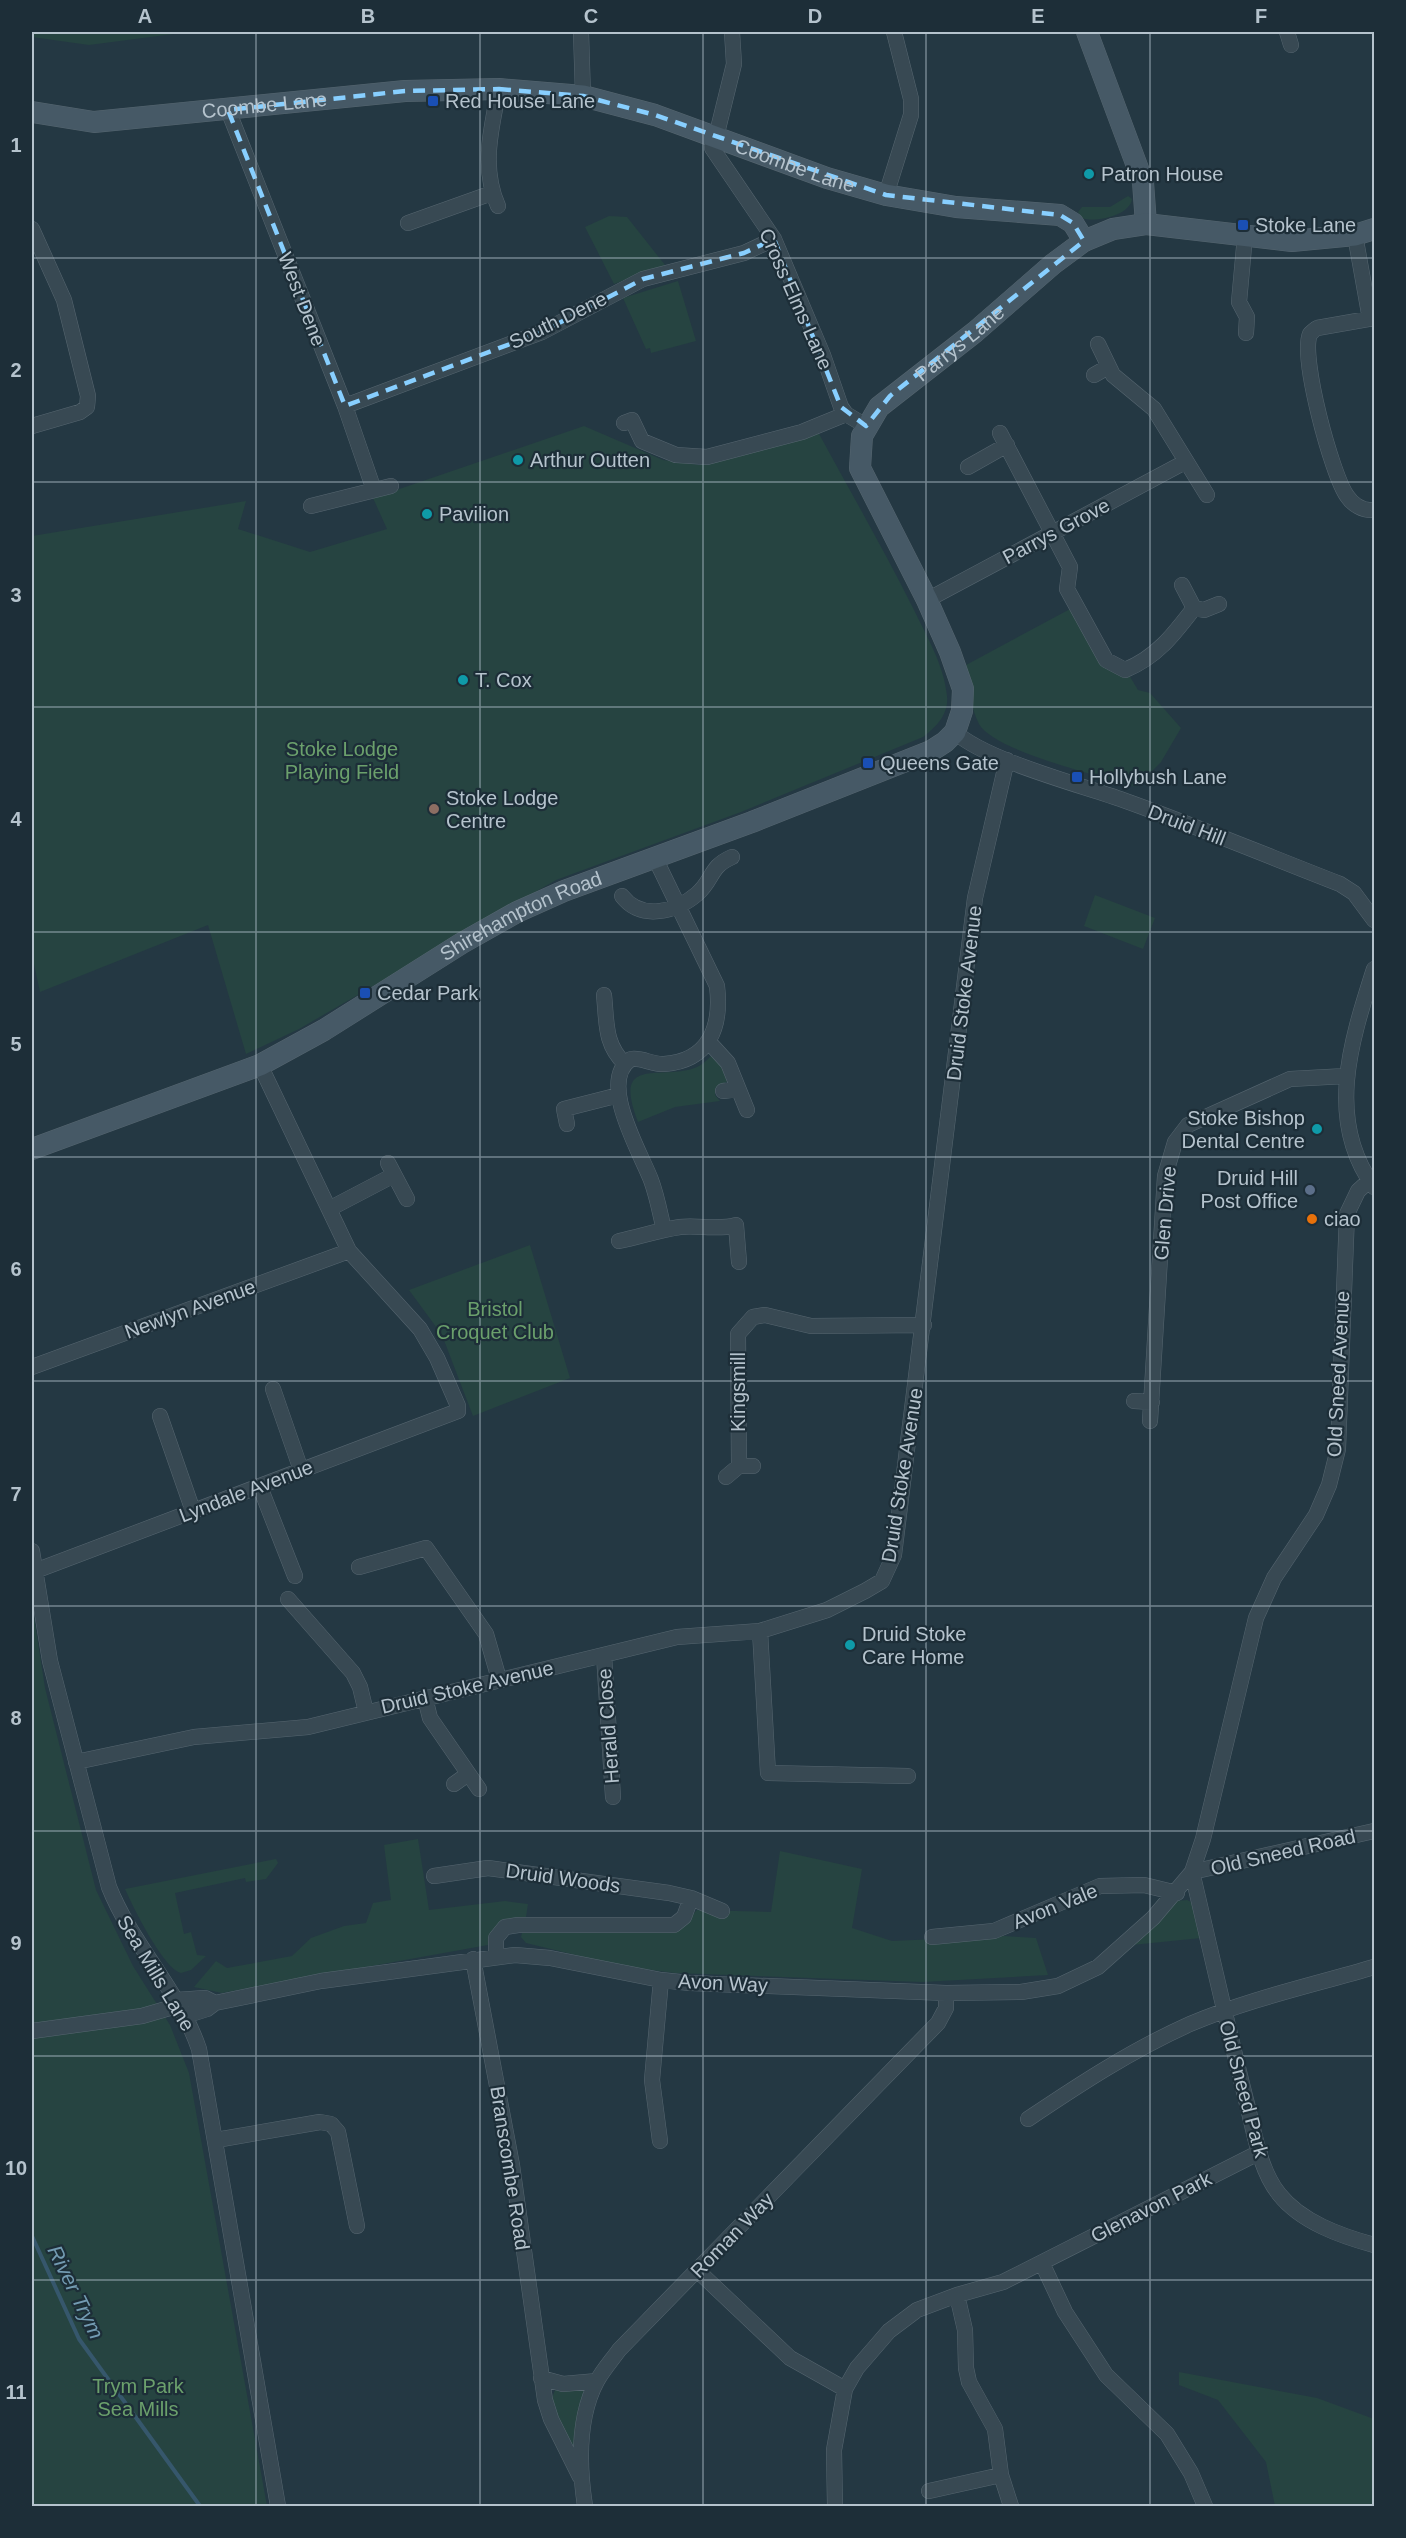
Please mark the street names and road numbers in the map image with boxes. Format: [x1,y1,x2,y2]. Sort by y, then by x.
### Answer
street label: Coombe Lane [201,88,328,122]
street label: Coombe Lane [732,134,857,196]
street label: Cross Elms Lane [755,225,837,373]
street label: West Dene [274,249,330,349]
street label: South Dene [506,287,610,353]
street label: Parrys Lane [911,301,1009,386]
street label: Parrys Grove [999,494,1113,568]
street label: Druid Hill [1145,800,1229,850]
street label: Shirehampton Road [436,867,605,965]
street label: Druid Stoke Avenue [942,904,986,1082]
street label: Glen Drive [1150,1165,1180,1261]
street label: Newlyn Avenue [122,1275,258,1343]
street label: Old Sneed Avenue [1323,1290,1353,1458]
street label: Kingsmill [727,1352,749,1432]
street label: Druid Stoke Avenue [877,1386,927,1564]
street label: Lyndale Avenue [176,1455,316,1527]
street label: Druid Stoke Avenue [379,1656,555,1718]
street label: Herald Close [593,1668,623,1784]
street label: Old Sneed Road [1208,1825,1358,1879]
street label: Druid Woods [504,1859,622,1897]
street label: Avon Vale [1009,1879,1101,1933]
street label: Sea Mills Lane [113,1911,199,2035]
street label: Avon Way [677,1970,769,1996]
street label: Old Sneed Park [1215,2018,1273,2161]
street label: Branscombe Road [486,2084,534,2252]
street label: Glenavon Park [1087,2167,1216,2247]
street label: Roman Way [686,2188,778,2282]

